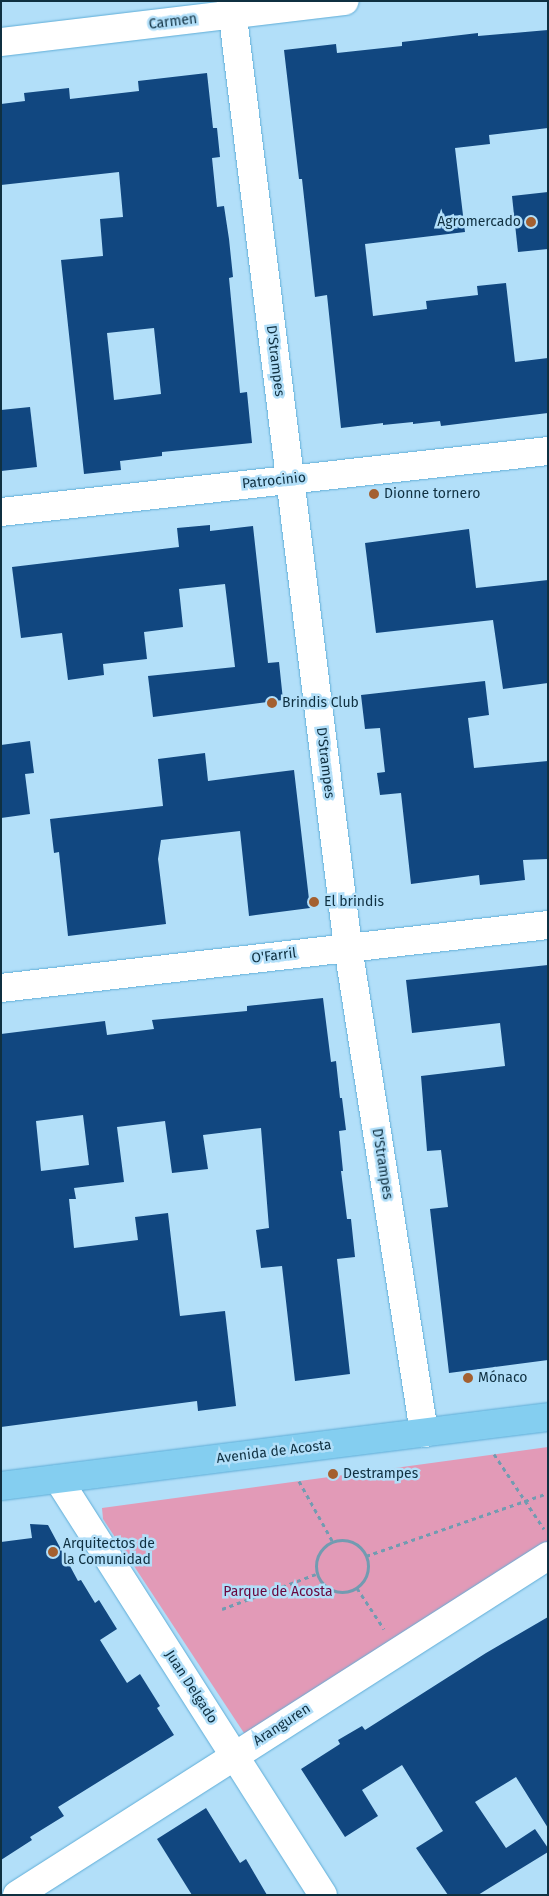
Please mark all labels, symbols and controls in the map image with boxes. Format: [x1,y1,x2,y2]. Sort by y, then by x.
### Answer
street label: Carmen [148,11,198,33]
place label: Agromercado [437,214,521,230]
marker: Agromercado [525,216,537,228]
street label: D'Strampes [262,324,288,398]
street label: Patrocinio [241,469,307,493]
place label: Dionne tornero [384,486,480,502]
marker: Dionne tornero [368,488,380,500]
place label: Brindis Club [282,695,359,711]
marker: Brindis Club [266,697,278,709]
street label: D'Strampes [312,726,338,800]
place label: El brindis [324,894,384,910]
marker: El brindis [308,896,320,908]
street label: O'Farril [251,945,297,967]
street label: D'Strampes [368,1127,396,1201]
place label: Mónaco [478,1370,527,1386]
marker: Mónaco [462,1372,474,1384]
street label: Avenida de Acosta [216,1437,332,1467]
place label: Destrampes [343,1466,418,1482]
marker: Destrampes [327,1468,339,1480]
place label: Arquitectos de la Comunidad [63,1536,155,1568]
marker: Arquitectos de la Comunidad [47,1546,59,1558]
park label: Parque de Acosta [223,1584,333,1600]
street label: Juan Delgado [161,1647,221,1727]
street label: Aranguren [250,1700,314,1750]

